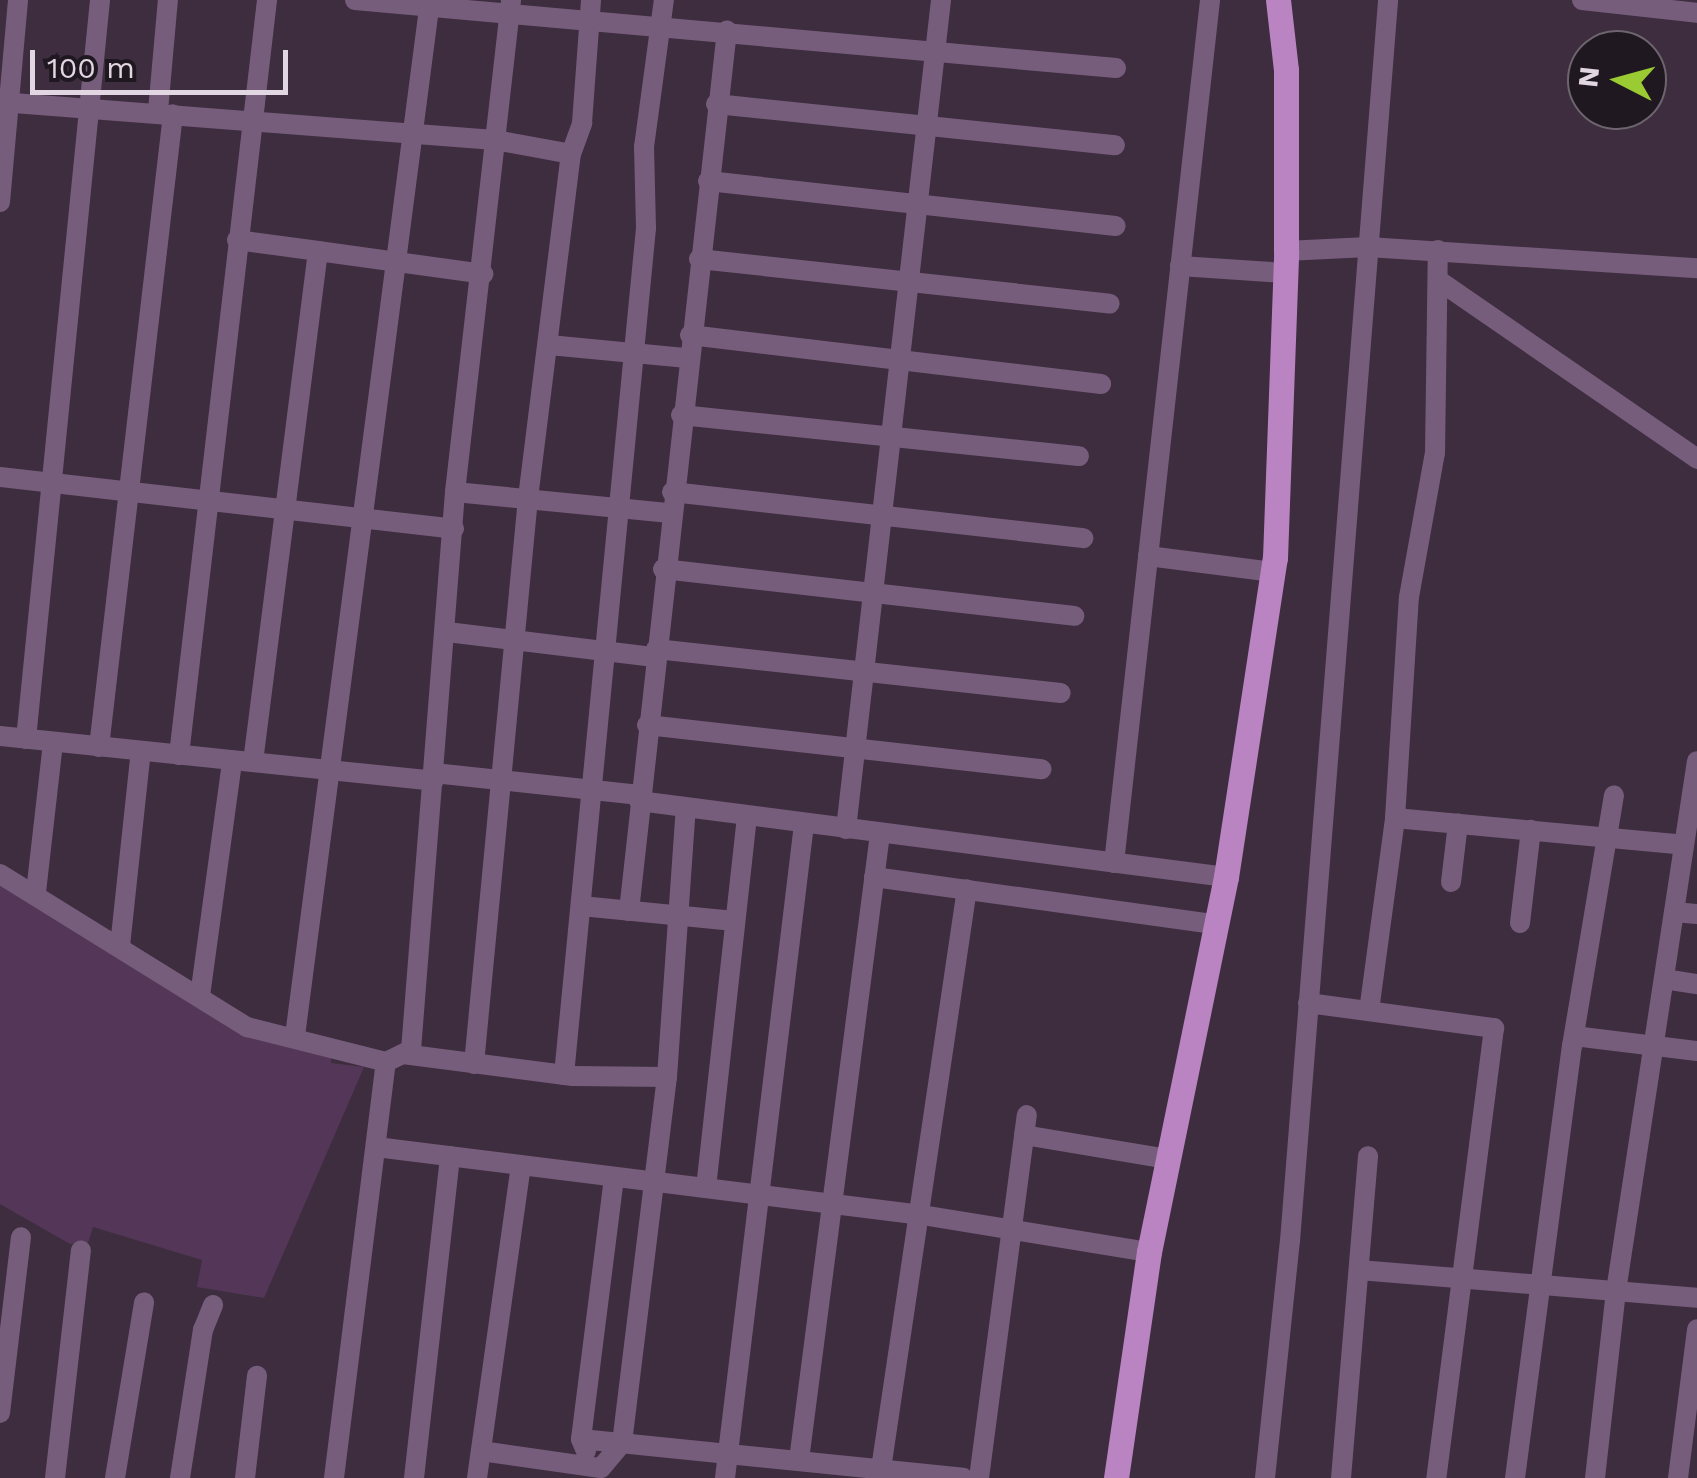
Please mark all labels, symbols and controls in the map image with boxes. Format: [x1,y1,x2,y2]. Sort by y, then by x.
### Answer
scale bar [35,30,292,92]
north arrow [1567,30,1667,130]
text: 100 m [47,50,135,85]
text: N [1571,65,1606,89]

